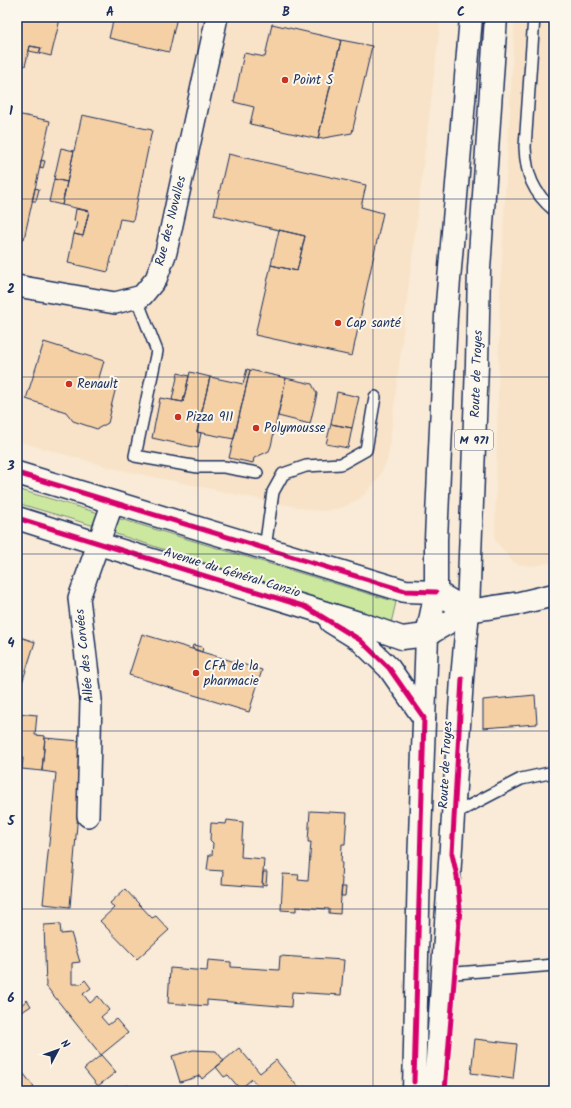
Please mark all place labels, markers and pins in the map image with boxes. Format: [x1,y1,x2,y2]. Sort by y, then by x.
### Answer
place label: Point S [293,70,333,91]
marker: Point S [280,75,290,85]
place label: Cap santé [346,313,402,334]
marker: Cap santé [333,318,343,328]
place label: Renault [77,374,119,395]
marker: Renault [64,379,74,389]
place label: Pizza 911 [186,407,233,428]
marker: Pizza 911 [173,412,183,422]
place label: Polymousse [264,418,326,439]
marker: Polymousse [251,423,261,433]
place label: CFA de la pharmacie [203,656,259,692]
marker: CFA de la pharmacie [191,668,201,678]

